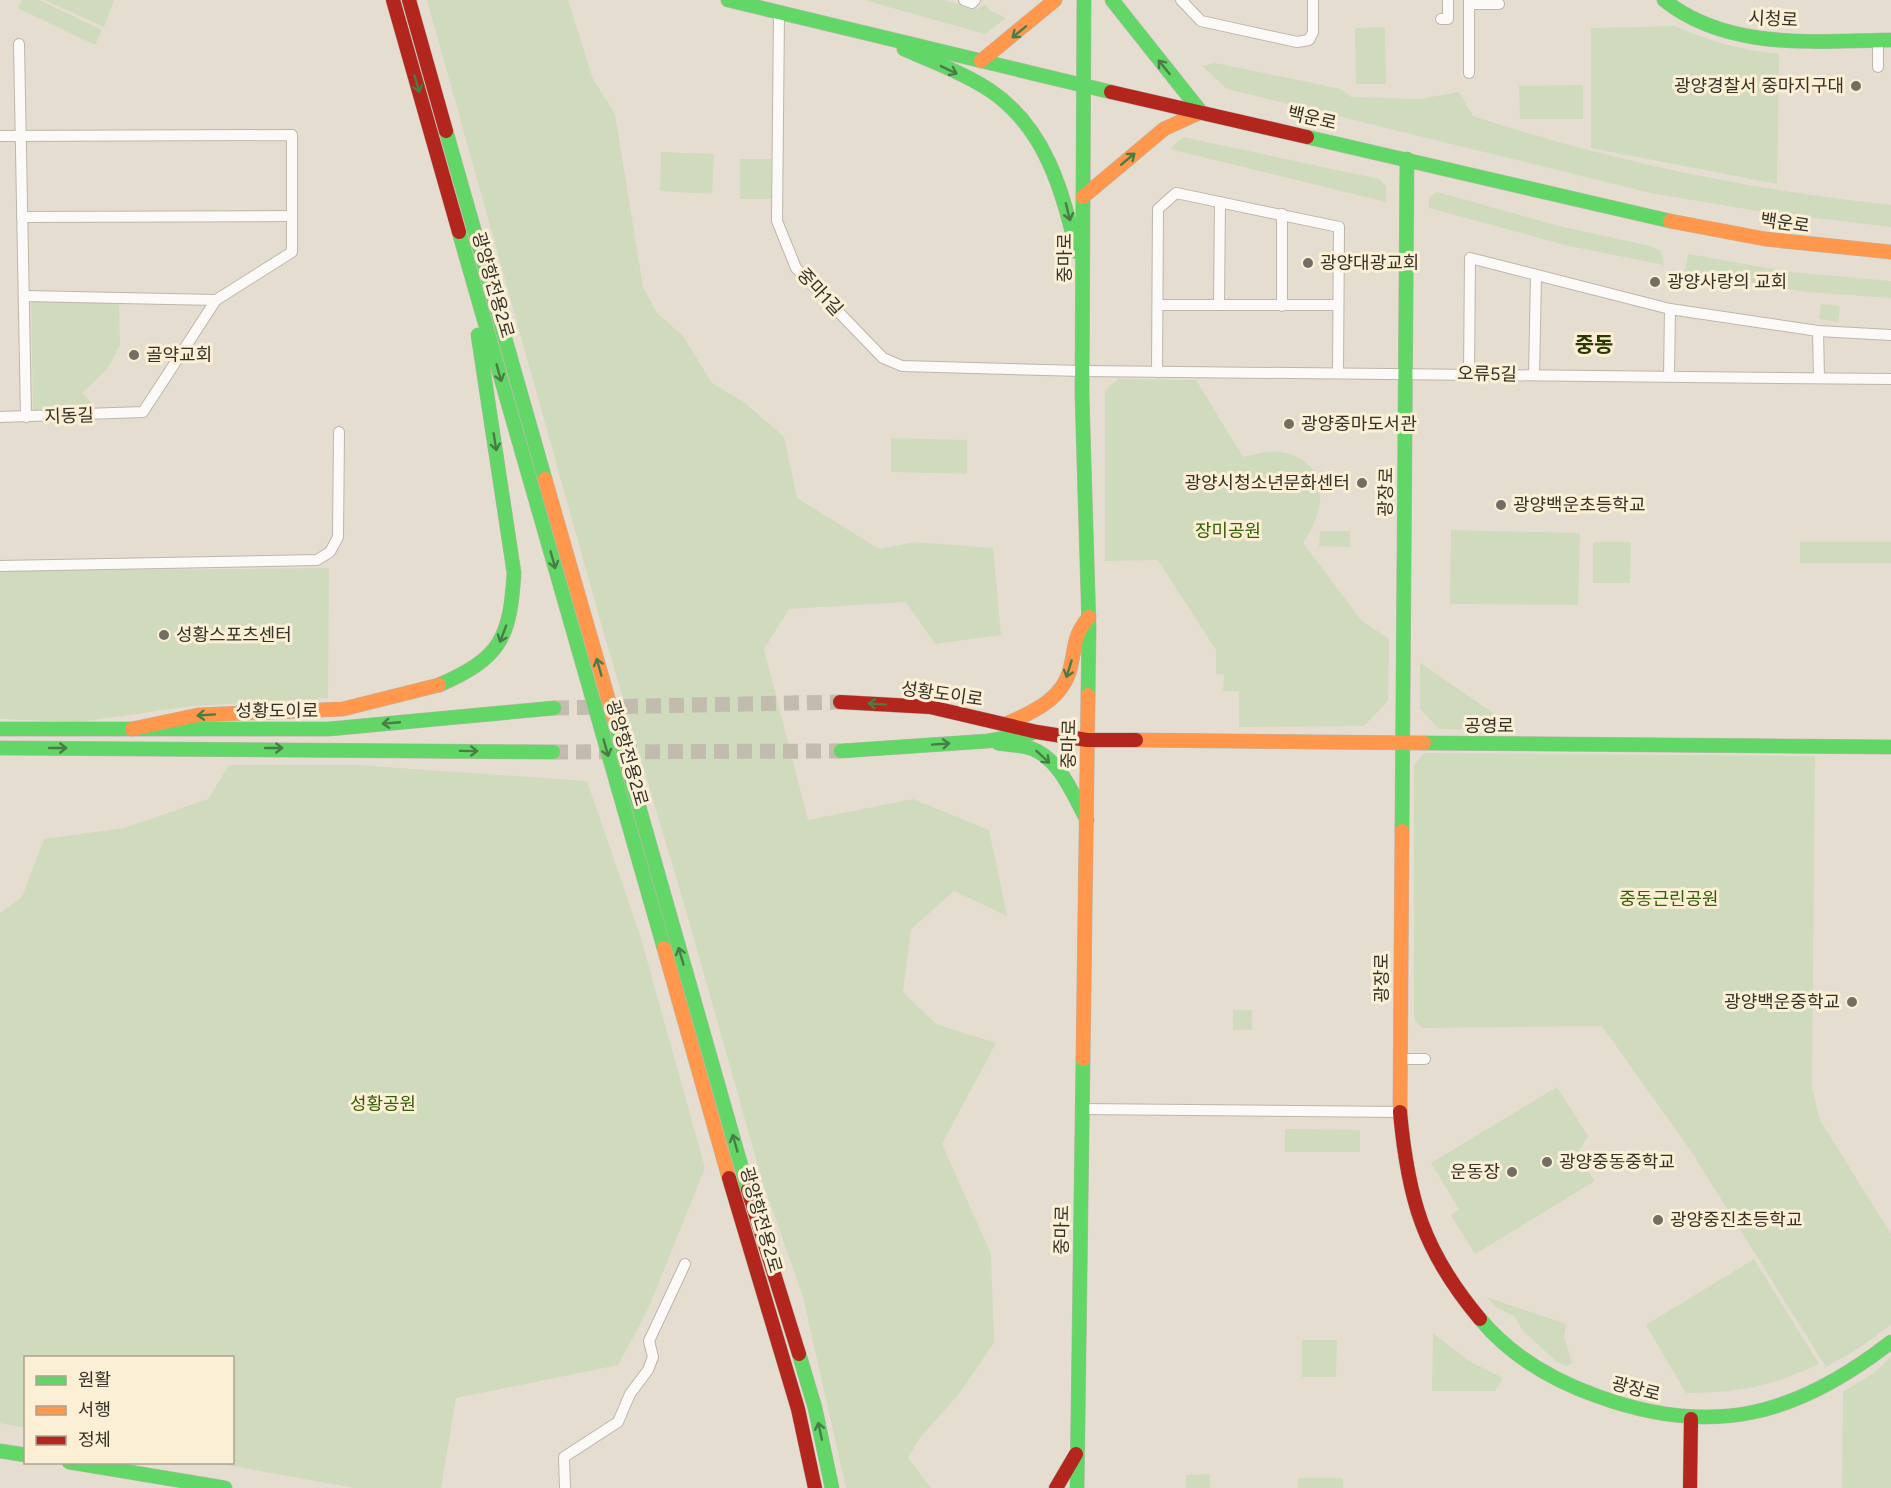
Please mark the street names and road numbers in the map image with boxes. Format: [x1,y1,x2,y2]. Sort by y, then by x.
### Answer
street label: 시청로 [1748,7,1798,31]
street label: 백운로 [1285,102,1339,134]
street label: 백운로 [1759,209,1811,237]
street label: 광양항전용2로 [467,229,519,341]
street label: 중마로 [1054,233,1076,283]
street label: 중마1길 [792,264,848,320]
street label: 오류5길 [1457,362,1517,386]
street label: 지동길 [44,404,94,428]
street label: 광장로 [1375,467,1397,517]
street label: 성황도이로 [899,677,985,711]
street label: 광양항전용2로 [601,697,653,809]
street label: 성황도이로 [236,700,318,722]
street label: 공영로 [1464,715,1514,737]
street label: 중마로 [1058,719,1080,769]
street label: 광장로 [1371,953,1393,1003]
street label: 광양항전용2로 [735,1164,787,1276]
street label: 중마로 [1051,1205,1073,1255]
street label: 광장로 [1609,1372,1663,1406]

